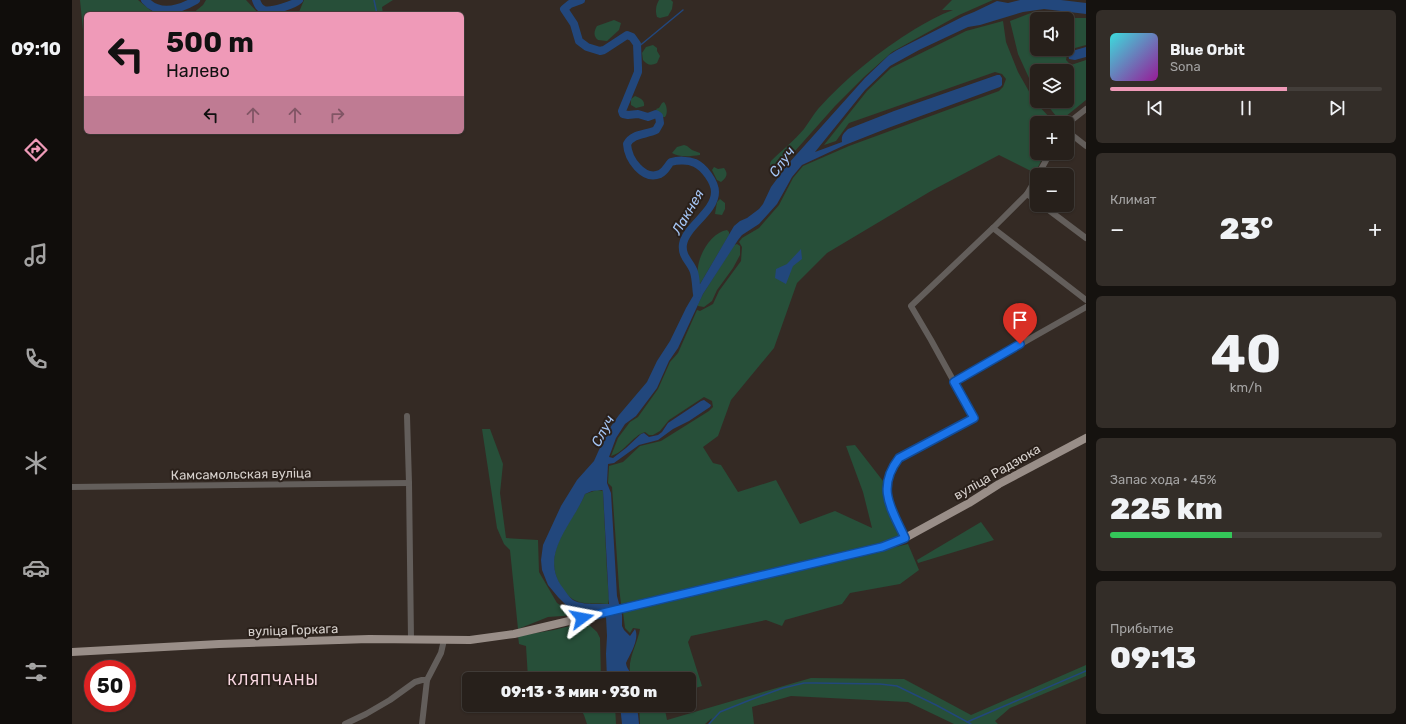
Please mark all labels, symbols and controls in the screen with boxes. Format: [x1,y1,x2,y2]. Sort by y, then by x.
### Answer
map controls [1030,12,1074,212]
button: sound [1030,12,1074,56]
text: 500 m [166,26,254,59]
icon: left [100,28,152,80]
text: 09:10 [11,38,61,60]
text: Blue Orbit [1170,41,1245,59]
text: Sona [1170,59,1201,74]
text: Налево [166,60,230,82]
button: layers [1030,64,1074,108]
icon: previous [1144,97,1166,119]
icon: pause [1235,97,1257,119]
icon: next [1326,97,1348,119]
icon: left [200,104,222,126]
icon: ahead [242,104,264,126]
icon: ahead [284,104,306,126]
icon: right [326,104,348,126]
button: + [1030,116,1074,160]
icon: directions [22,136,50,164]
water label: Случ [765,144,799,180]
button: − [1030,168,1074,212]
water label: Лакнея [668,186,708,238]
text: Климат [1110,192,1156,207]
text: 23° [1220,211,1273,247]
text: − [1110,216,1124,243]
text: + [1368,216,1382,243]
icon: music [22,241,50,269]
pin [1003,303,1037,344]
icon: arrive [1009,309,1031,331]
text: 40 [1211,323,1281,385]
icon: phone [22,345,50,373]
text: km/h [1230,380,1262,395]
water label: Случ [588,412,618,450]
street label: вуліца Радзюка [951,441,1043,503]
icon: climate [22,449,50,477]
street label: Камсамольская вуліца [171,465,311,483]
text: Запас хода · 45% [1110,472,1216,487]
text: 225 km [1110,491,1223,527]
icon: car [22,554,50,582]
position arrow [561,597,603,639]
street label: вуліца Горкага [248,621,338,639]
text: Прибытие [1110,621,1174,636]
text: 09:13 [1110,640,1196,676]
icon: filters [22,658,50,686]
speed limit sign: 50 [84,660,136,712]
district label: КЛЯПЧАНЫ [227,671,319,689]
text: 09:13 · 3 мин · 930 m [501,683,657,701]

